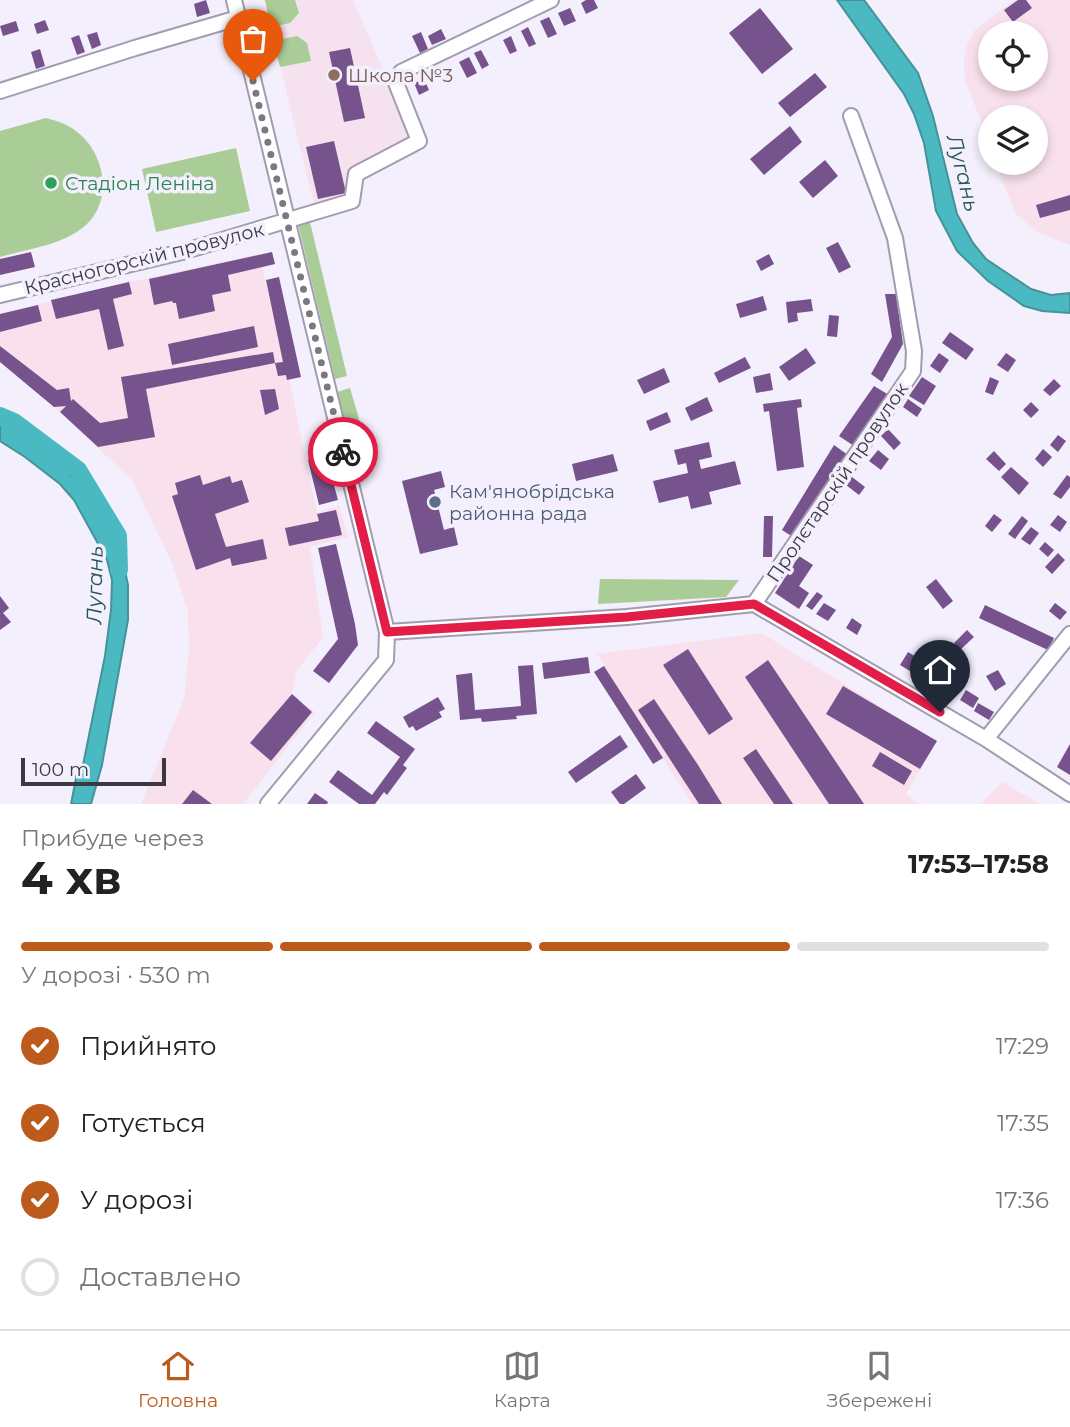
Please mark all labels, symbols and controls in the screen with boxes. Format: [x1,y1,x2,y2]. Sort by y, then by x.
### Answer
pin [223,9,283,81]
icon: bag [234,20,272,58]
map controls [978,21,1048,175]
button: locate [978,21,1048,91]
place label: Школа №3 [348,64,453,87]
marker: Школа №3 [326,67,342,83]
button: layers [978,105,1048,175]
water label: Лугань [942,131,985,214]
place label: Стадіон Леніна [65,172,214,195]
marker: Стадіон Леніна [43,175,59,191]
street label: Красногорскій провулок [22,218,266,299]
street label: Пролєтарскій провулок [762,378,913,587]
courier [308,417,378,487]
icon: bike [324,433,362,471]
place label: Кам'янобрідська районна рада [449,480,615,525]
marker: Кам'янобрідська районна рада [427,494,443,510]
water label: Лугань [81,546,108,625]
pin [910,640,970,712]
icon: home [921,651,959,689]
scale bar [21,755,166,787]
text: 100 m [32,758,89,781]
text: Прибуде через [21,824,204,852]
text: 17:53–17:58 [908,848,1049,880]
text: 4 хв [21,849,122,906]
text: У дорозі · 530 m [21,961,211,989]
icon: check [21,1027,59,1065]
text: Прийнято [80,1030,217,1062]
text: 17:29 [996,1032,1049,1060]
icon: check [21,1104,59,1142]
text: Готується [80,1107,206,1139]
text: 17:35 [997,1109,1049,1137]
icon: check [21,1181,59,1219]
text: У дорозі [80,1184,193,1216]
text: 17:36 [996,1186,1049,1214]
text: Доставлено [80,1261,241,1293]
tab: Головна [138,1347,218,1412]
tab: Карта [494,1347,551,1412]
tab: Збережені [826,1347,932,1412]

